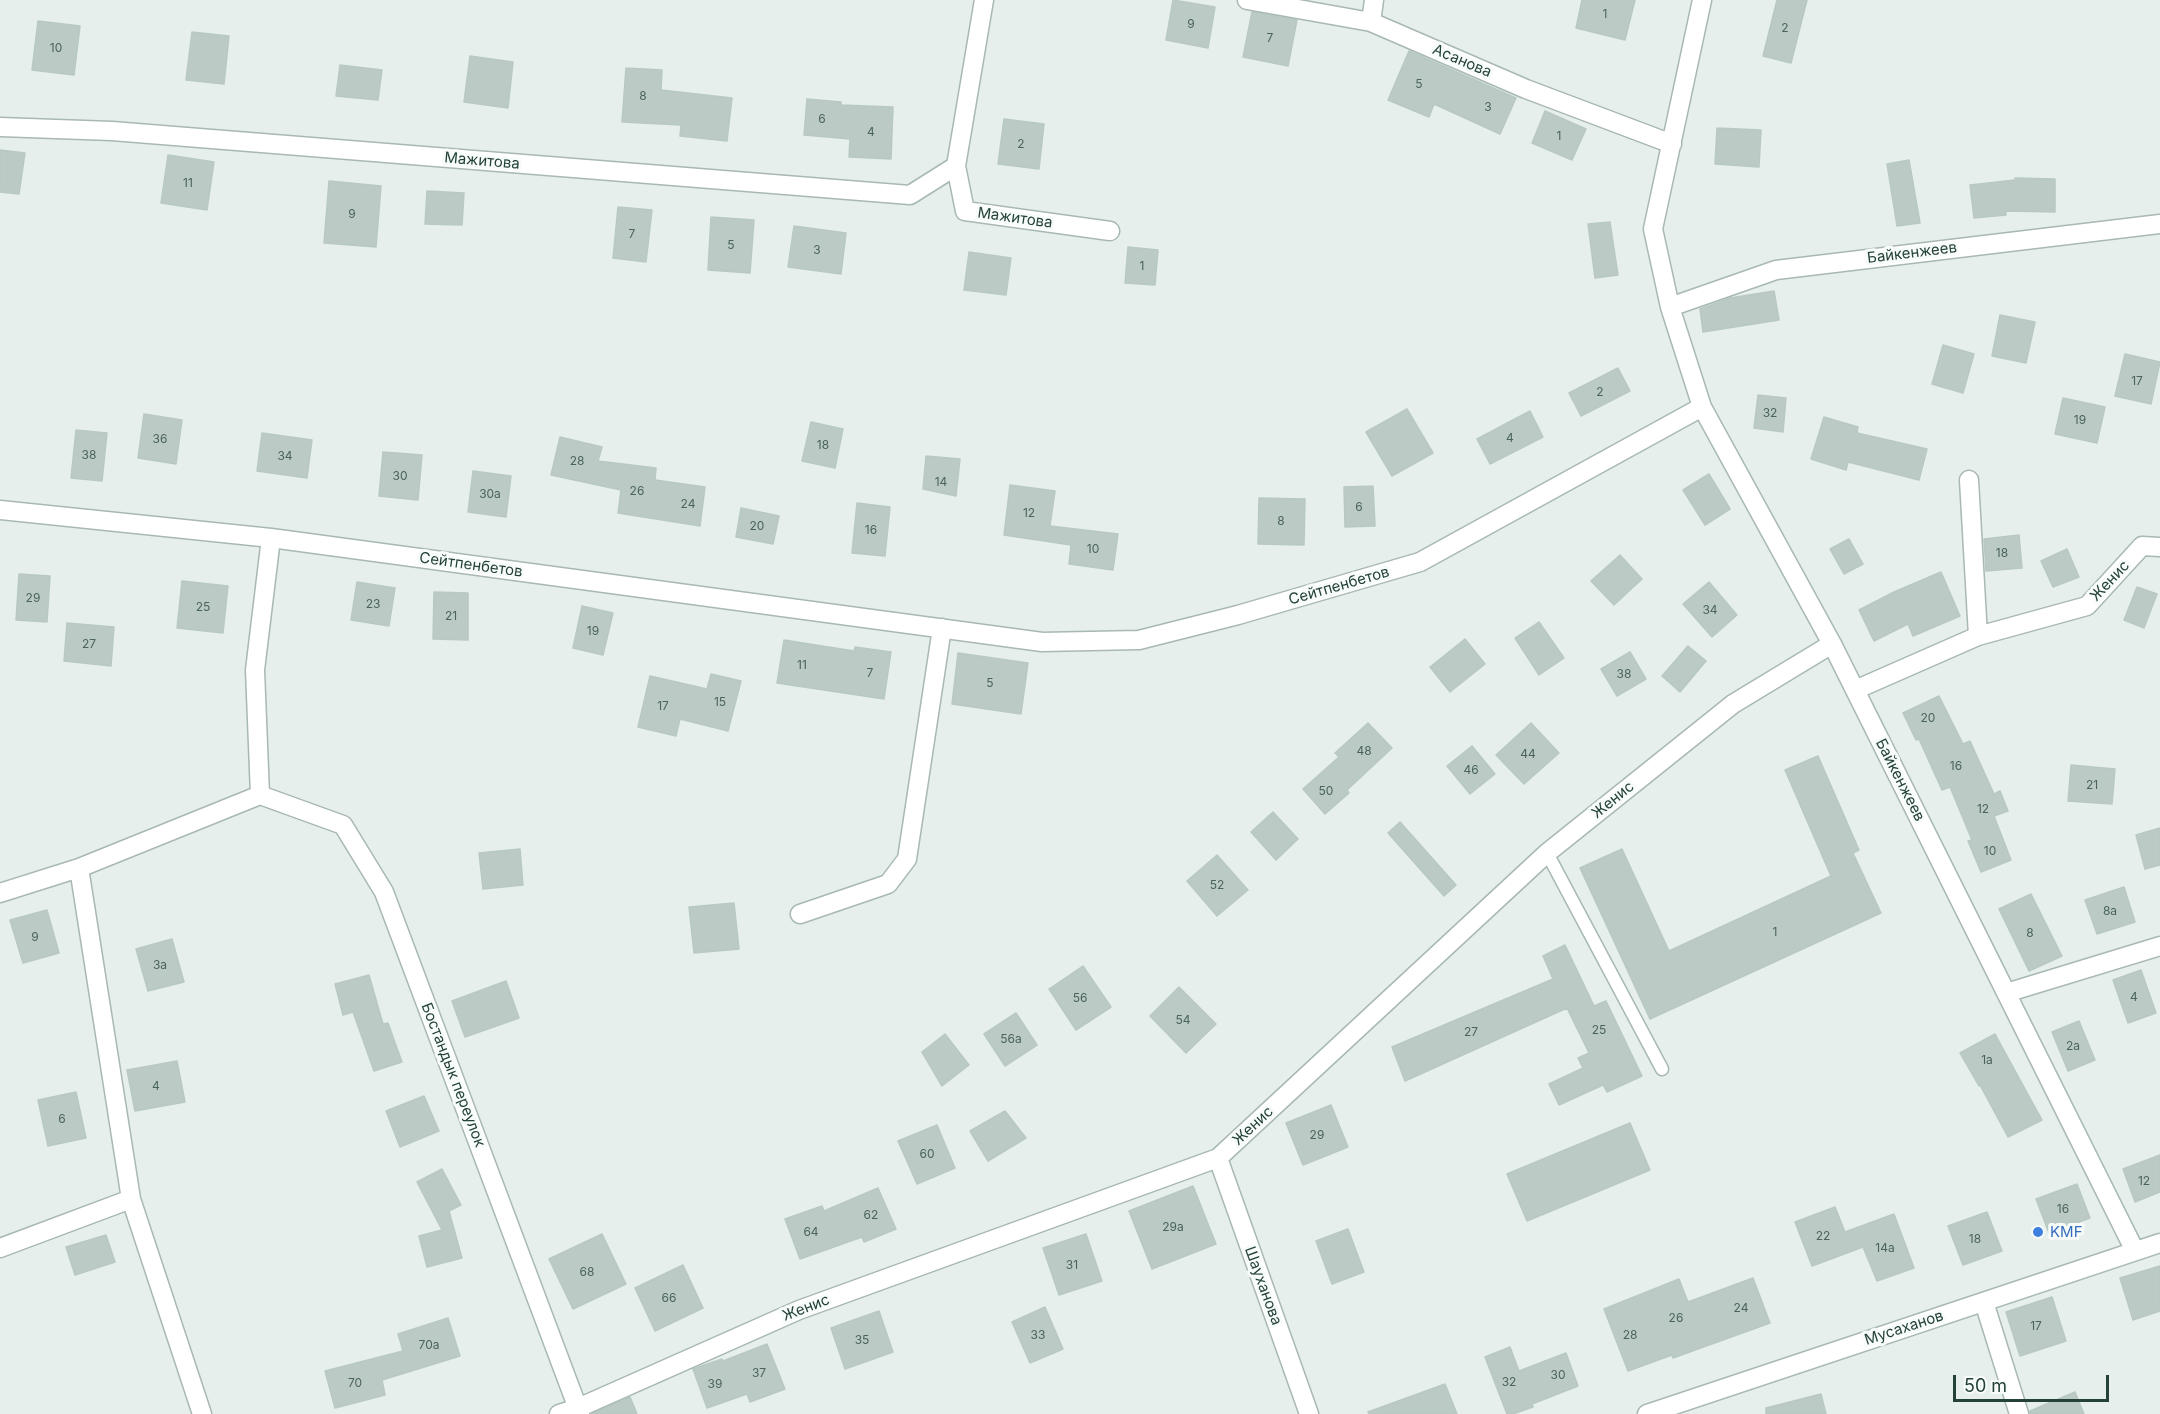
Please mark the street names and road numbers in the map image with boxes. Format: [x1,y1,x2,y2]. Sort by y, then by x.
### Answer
street label: Асанова [1430,41,1494,81]
street label: Мажитова [444,149,520,173]
street label: Мажитова [976,204,1054,232]
street label: Байкенжеев [1866,239,1958,267]
street label: Сейтпенбетов [418,549,524,581]
street label: Женис [2087,557,2133,605]
street label: Сейтпенбетов [1287,563,1391,609]
street label: Байкенжеев [1872,736,1928,824]
street label: Женис [1588,778,1638,822]
street label: Бостандык переулок [417,1000,489,1150]
street label: Женис [1229,1103,1277,1149]
street label: Шауханова [1240,1244,1286,1328]
street label: Женис [780,1291,832,1325]
street label: Мусаханов [1862,1307,1946,1349]

